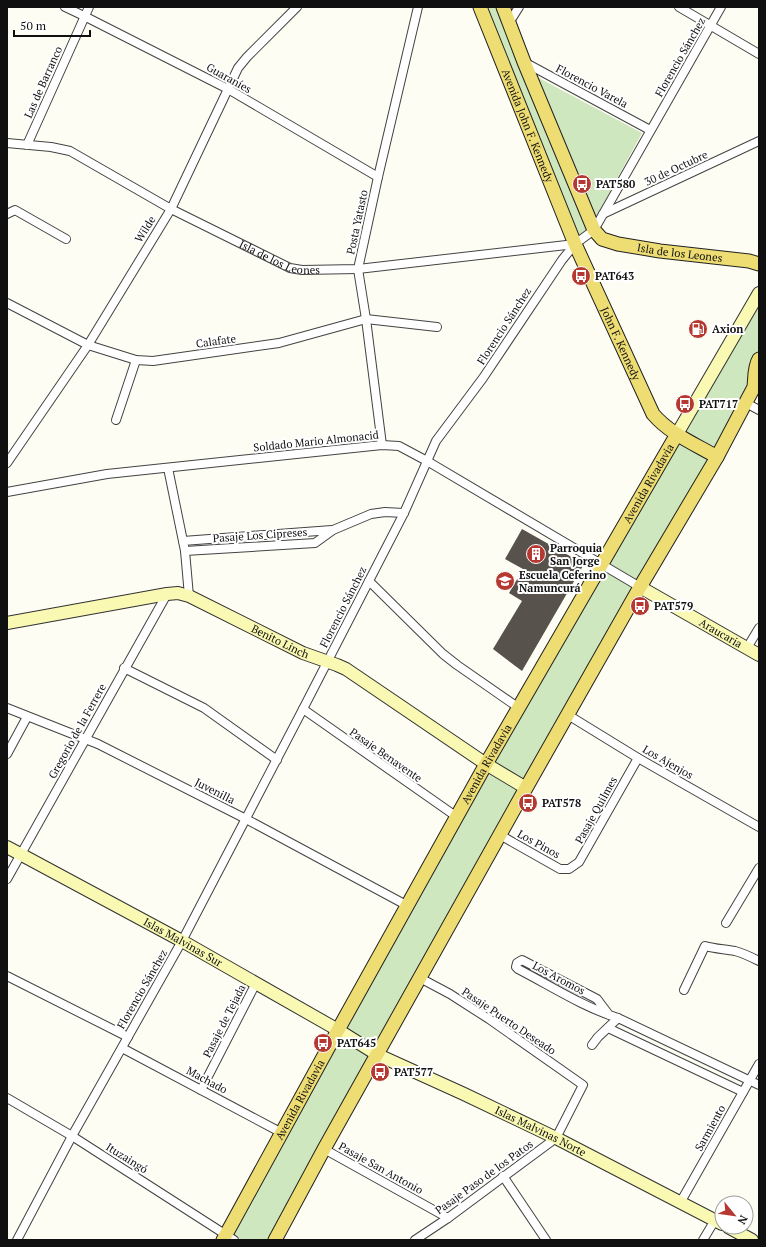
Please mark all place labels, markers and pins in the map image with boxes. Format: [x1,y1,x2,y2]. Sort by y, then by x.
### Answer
bus stop icon: PAT580 [571,173,593,195]
place label: PAT580 [596,177,635,191]
bus stop icon: PAT643 [570,265,592,287]
place label: PAT643 [595,269,634,283]
fuel station icon: Axion [687,318,709,340]
place label: Axion [712,322,743,336]
bus stop icon: PAT717 [674,393,696,415]
place label: PAT717 [699,397,738,411]
place label: Parroquia San Jorge [550,541,602,568]
building icon: Parroquia San Jorge [525,543,547,565]
place label: Escuela Ceferino Namuncurá [519,568,607,595]
school or university icon: Escuela Ceferino Namuncurá [494,570,516,592]
bus stop icon: PAT579 [629,595,651,617]
place label: PAT579 [654,599,693,613]
bus stop icon: PAT578 [517,792,539,814]
place label: PAT578 [542,796,581,810]
bus stop icon: PAT645 [312,1032,334,1054]
place label: PAT645 [337,1036,376,1050]
bus stop icon: PAT577 [369,1061,391,1083]
place label: PAT577 [394,1065,433,1079]

